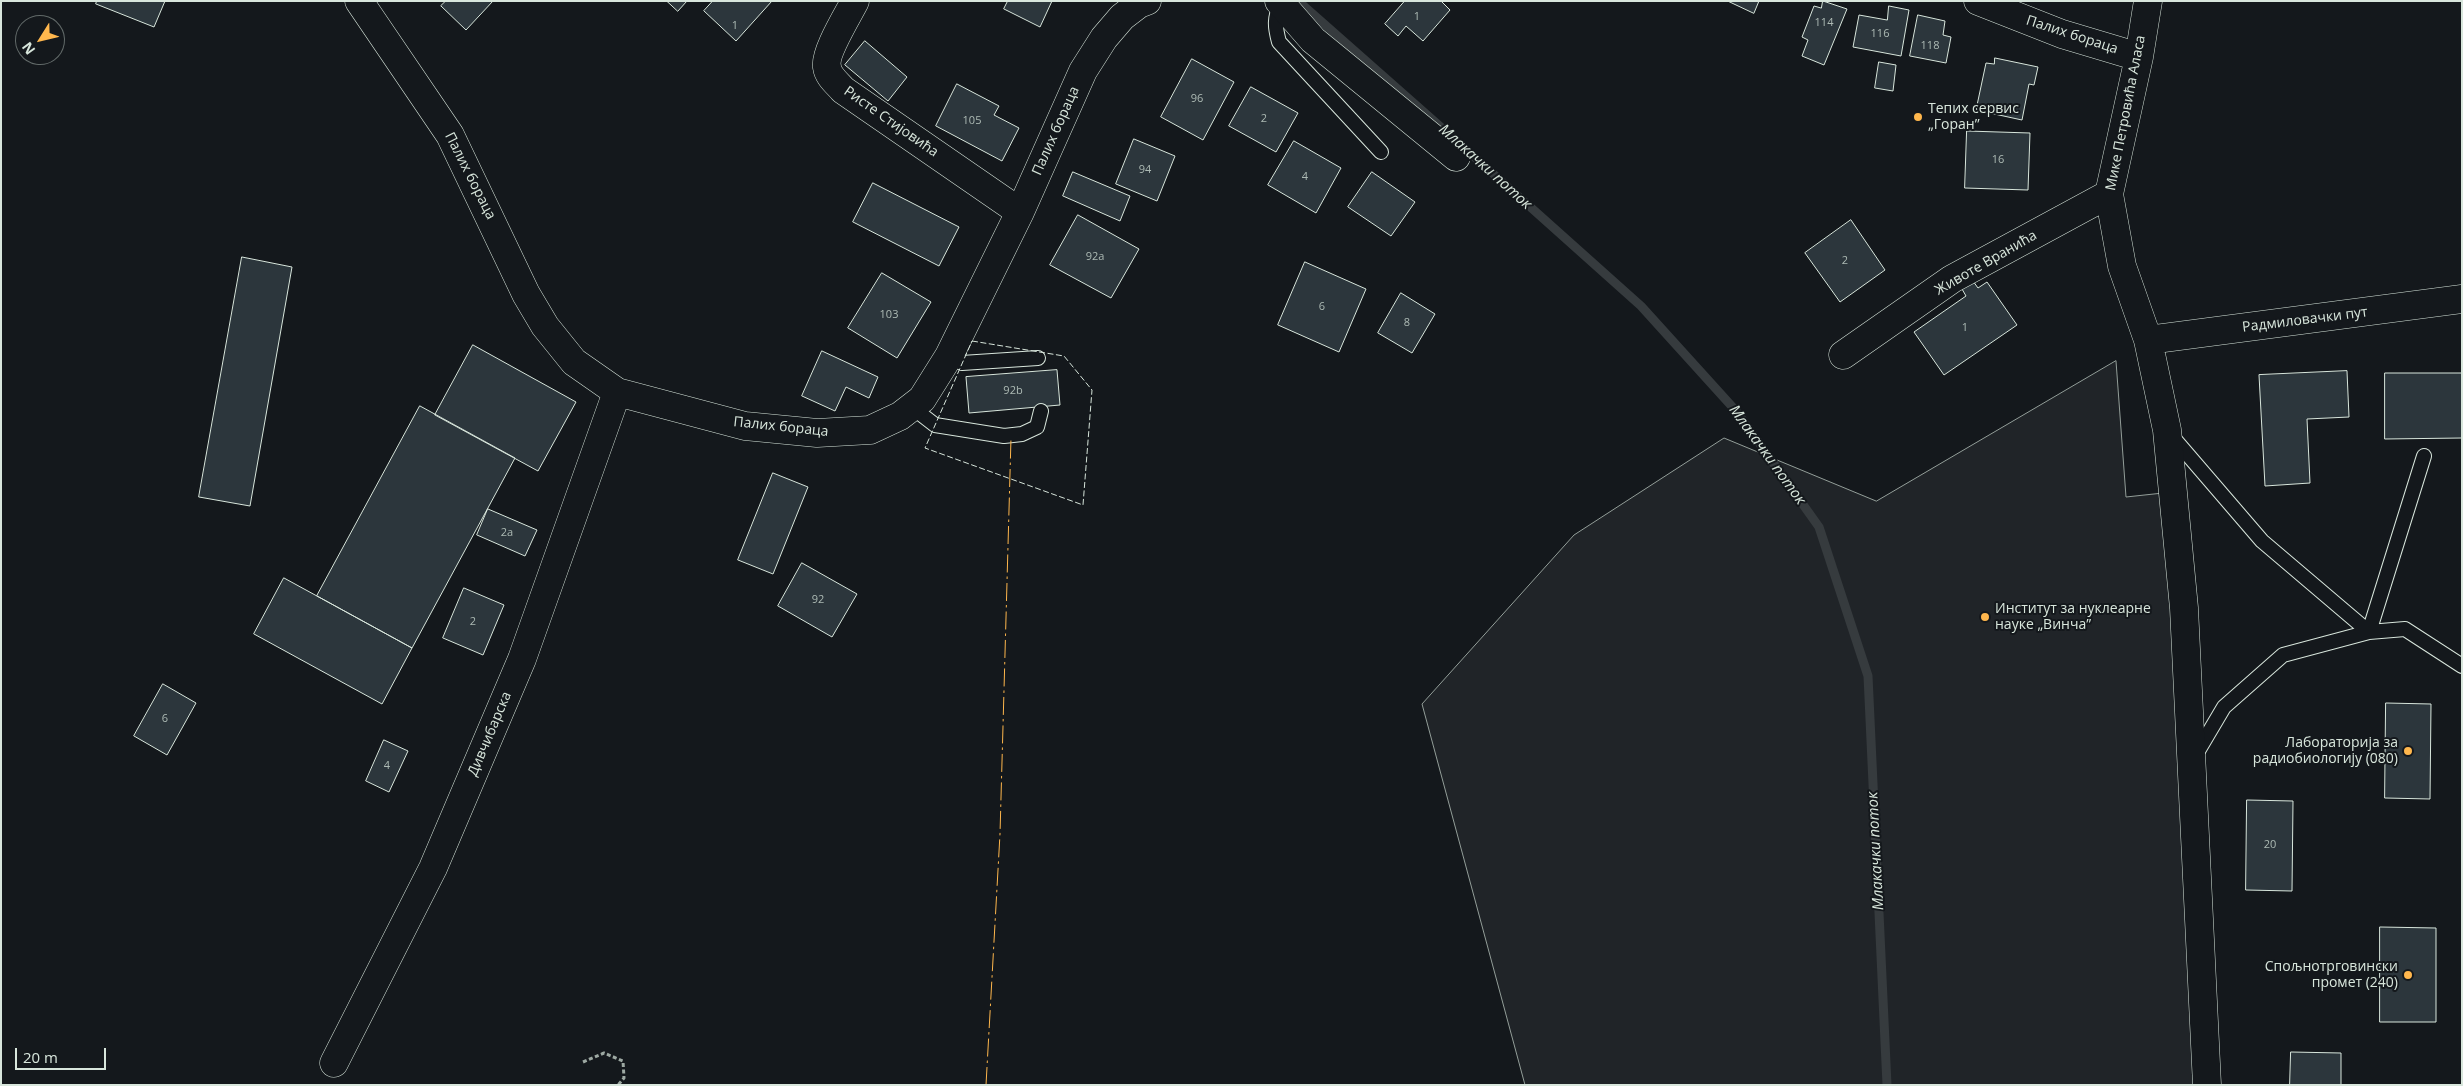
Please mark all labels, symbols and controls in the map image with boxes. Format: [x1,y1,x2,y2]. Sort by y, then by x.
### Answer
house number: 1 [1414,10,1420,24]
street label: Палих бораца [2024,12,2120,58]
north arrow [15,15,65,65]
house number: 114 [1815,16,1833,30]
house number: 1 [732,19,738,33]
house number: 116 [1871,27,1889,41]
street label: Мике Петровића Аласа [2103,34,2149,192]
text: N [17,38,39,59]
house number: 118 [1921,39,1939,53]
street label: Ристе Стијовића [840,83,942,161]
street label: Палих бораца [1029,84,1083,178]
house number: 96 [1191,92,1203,106]
place label: Тепих сервис „Горан” [1928,101,2019,134]
marker: Тепих сервис „Горан” [1912,111,1924,123]
house number: 2 [1261,112,1267,126]
house number: 105 [963,114,981,128]
water label: Млакачки поток [1435,121,1535,213]
street label: Палих бораца [441,130,499,222]
house number: 16 [1992,153,2004,167]
house number: 94 [1139,163,1151,177]
house number: 4 [1302,170,1308,184]
street label: Животе Вранића [1932,227,2040,299]
house number: 92a [1086,250,1104,264]
house number: 2 [1842,254,1848,268]
house number: 6 [1319,300,1325,314]
street label: Радмиловачки пут [2241,304,2369,336]
house number: 103 [880,308,898,322]
house number: 8 [1404,316,1410,330]
house number: 1 [1962,321,1968,335]
house number: 92b [1003,384,1023,398]
water label: Млакачки поток [1725,402,1809,508]
street label: Палих бораца [733,414,829,440]
house number: 2a [501,526,513,540]
house number: 92 [812,593,824,607]
place label: Институт за нуклеарне науке „Винча” [1995,601,2151,634]
marker: Институт за нуклеарне науке „Винча” [1979,611,1991,623]
house number: 2 [470,615,476,629]
street label: Дивчибарска [465,689,515,779]
house number: 6 [162,712,168,726]
place label: Лабораторија за радиобиологију (080) [2253,735,2398,768]
marker: Лабораторија за радиобиологију (080) [2402,745,2414,757]
house number: 4 [384,759,390,773]
water label: Млакачки поток [1864,791,1888,911]
house number: 20 [2264,838,2276,852]
place label: Спољнотрговински промет (240) [2265,959,2398,992]
marker: Спољнотрговински промет (240) [2402,969,2414,981]
scale bar [18,1038,109,1070]
text: 20 m [23,1047,58,1067]

